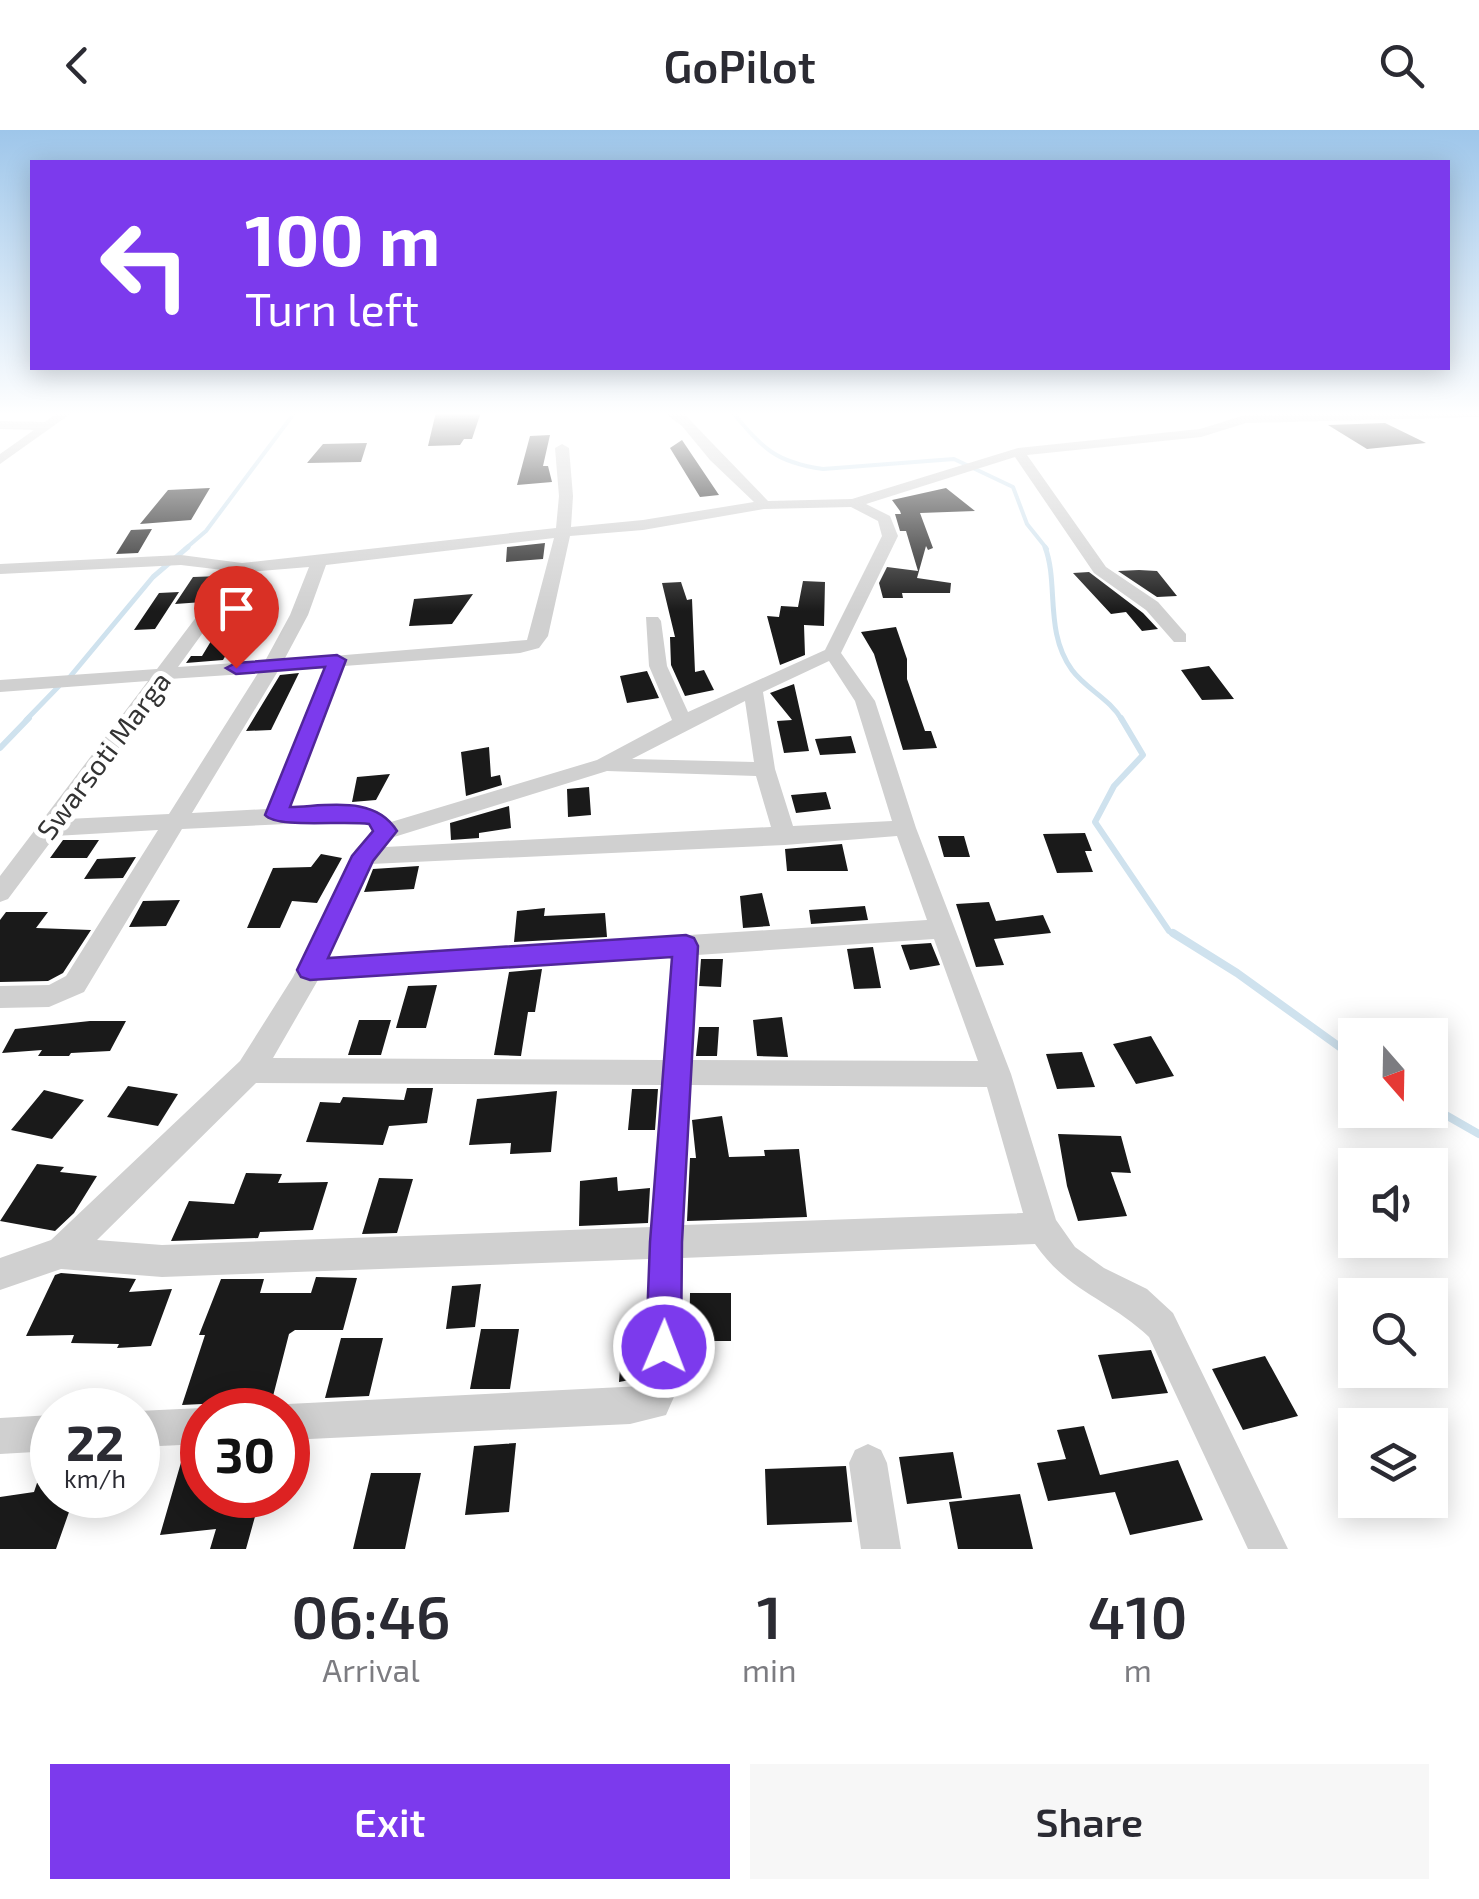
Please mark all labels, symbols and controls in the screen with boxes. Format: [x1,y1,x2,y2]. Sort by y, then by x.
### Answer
icon: back [50,38,105,93]
text: GoPilot [663,38,816,92]
icon: search [1374,38,1429,93]
text: 100 m [245,196,440,280]
icon: left [80,200,210,330]
text: Turn left [245,281,419,335]
pin [194,566,279,669]
icon: arrive [209,581,264,636]
street label: Swarsoti Marga [29,665,177,845]
north arrow [1338,1018,1448,1128]
map controls [1338,1018,1448,1518]
button: sound [1338,1148,1448,1258]
button: search [1338,1278,1448,1388]
position arrow [612,1295,716,1399]
speed limit sign: 30 [180,1388,310,1518]
button: layers [1338,1408,1448,1518]
text: 22 [66,1411,124,1471]
text: km/h [64,1463,126,1493]
text: 06:46 [291,1579,451,1651]
text: 1 [757,1579,782,1651]
text: 410 [1088,1579,1188,1651]
text: Arrival [322,1650,420,1688]
text: min [742,1650,797,1688]
text: m [1124,1650,1152,1688]
button: Exit [50,1764,730,1879]
button: Share [750,1764,1429,1879]

